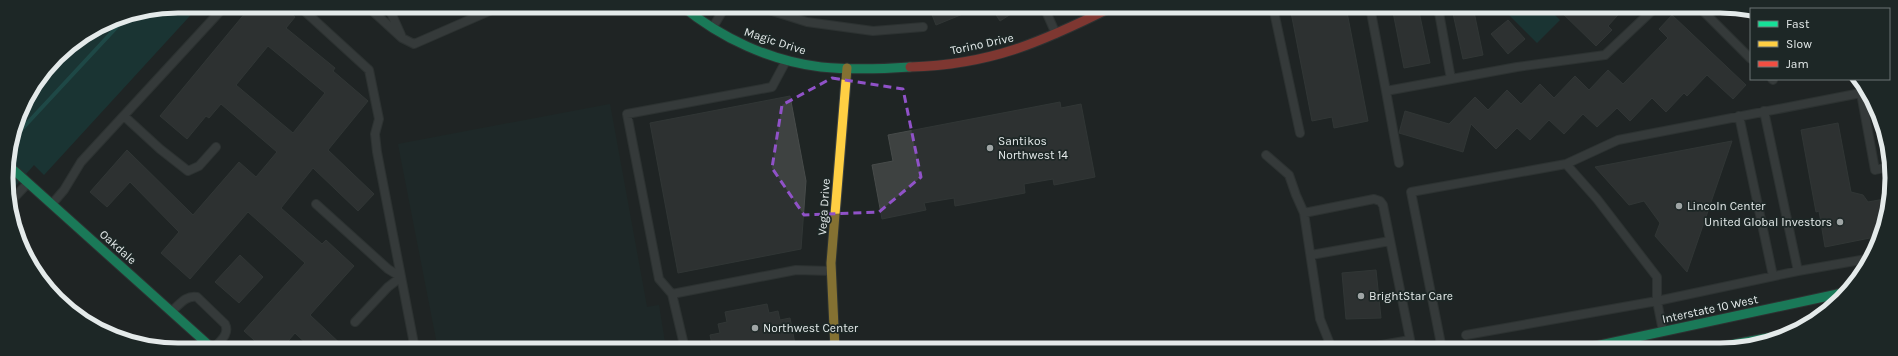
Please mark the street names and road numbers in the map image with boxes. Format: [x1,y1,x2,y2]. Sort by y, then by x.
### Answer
street label: Magic Drive [742,24,808,58]
street label: Torino Drive [949,30,1015,58]
street label: Vega Drive [815,178,833,236]
street label: Oakdale [97,227,139,267]
street label: Interstate 10 West [1661,292,1760,326]

